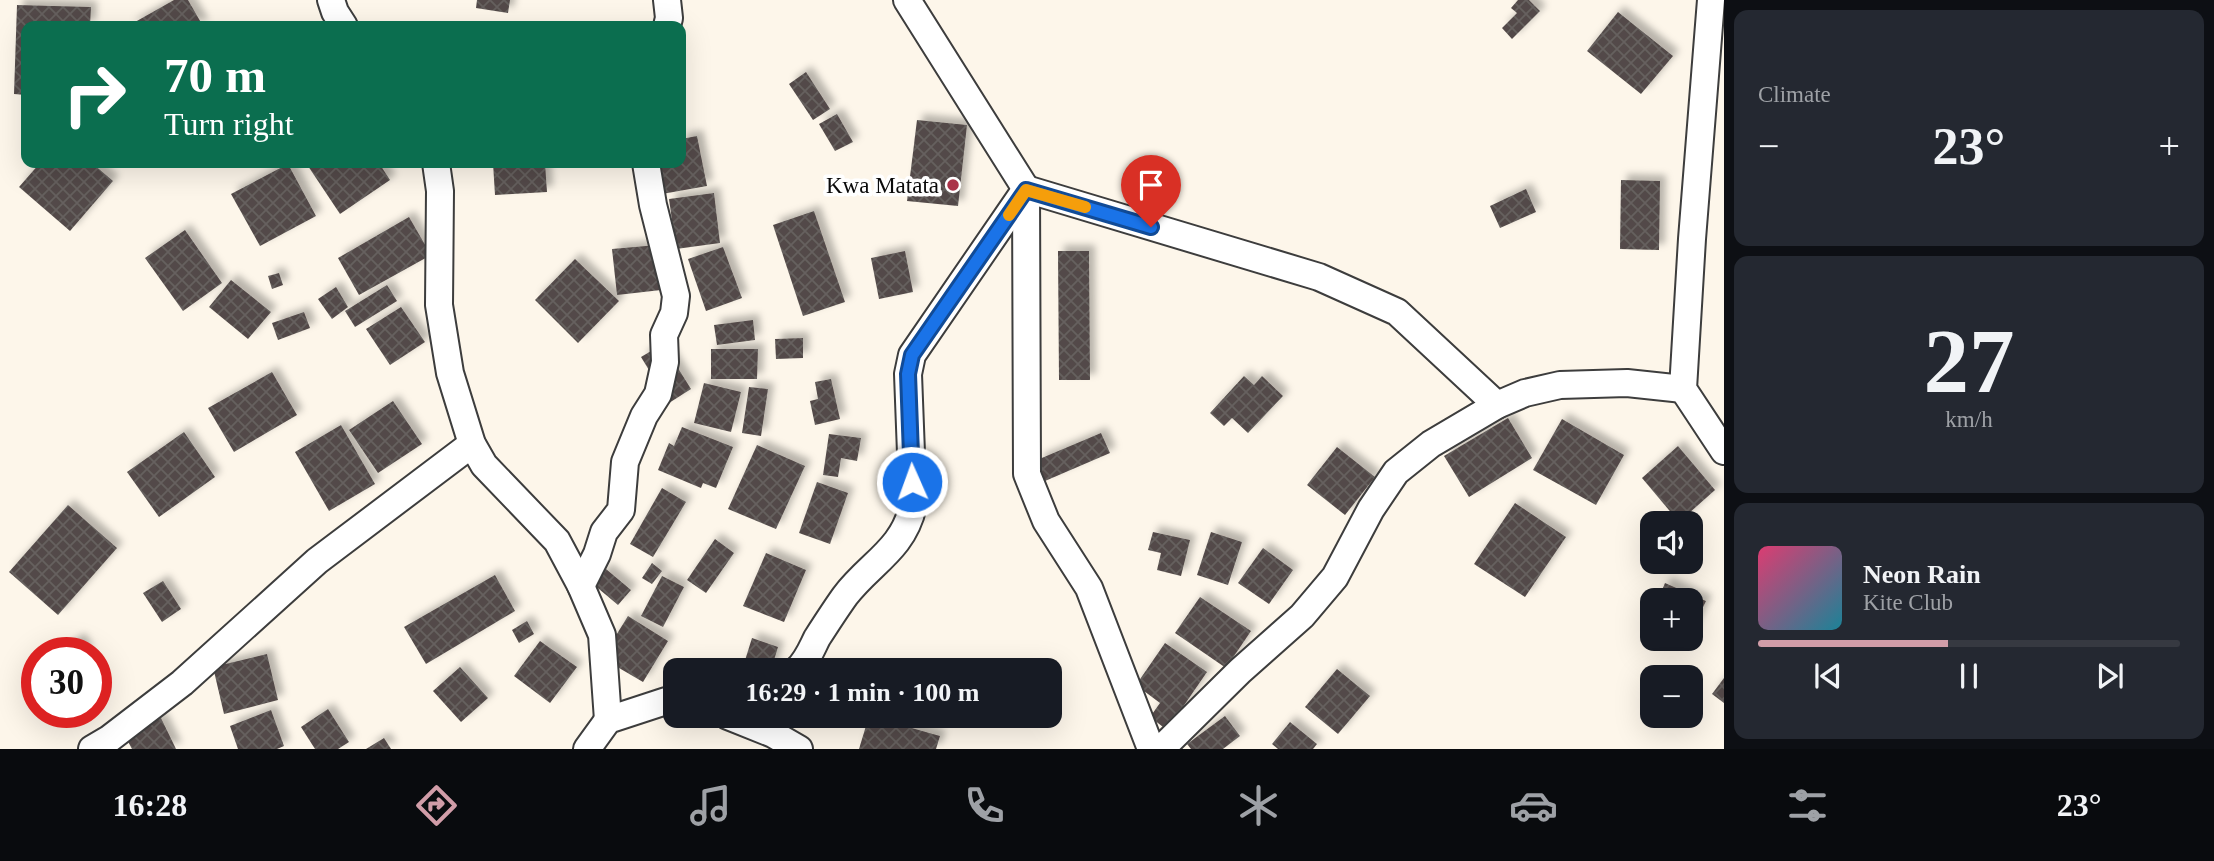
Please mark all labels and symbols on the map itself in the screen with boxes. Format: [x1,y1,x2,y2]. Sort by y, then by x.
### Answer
pin [1121,155,1181,227]
place label: Kwa Matata [826,173,939,198]
marker: Kwa Matata [945,177,961,193]
position arrow [875,445,949,519]
speed limit sign: 30 [21,637,112,728]

